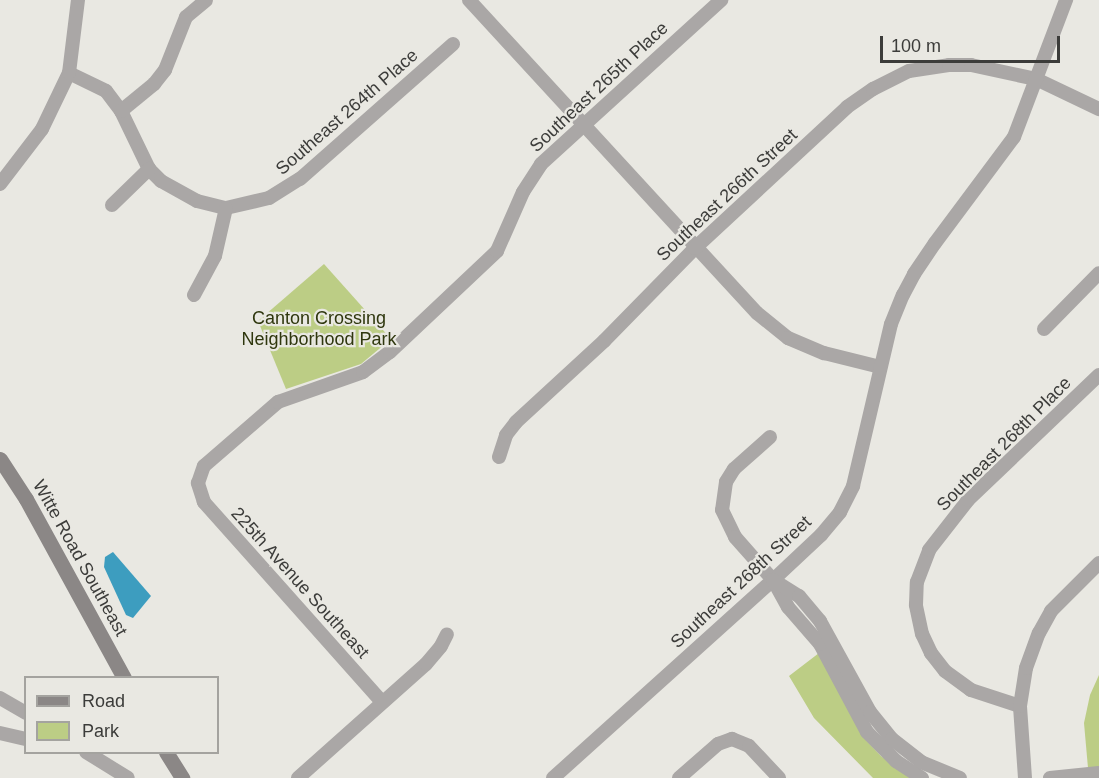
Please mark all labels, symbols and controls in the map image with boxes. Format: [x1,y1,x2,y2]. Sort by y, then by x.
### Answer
street label: Southeast 265th Place [525,17,673,157]
scale bar [883,24,1063,62]
text: 100 m [891,36,941,56]
street label: Southeast 264th Place [272,44,422,180]
street label: Southeast 266th Street [652,124,802,266]
park label: Canton Crossing Neighborhood Park [241,308,397,350]
street label: Southeast 268th Place [932,372,1076,516]
street label: Witte Road Southeast [28,476,132,640]
street label: 225th Avenue Southeast [226,503,374,663]
street label: Southeast 268th Street [666,511,816,653]
legend [24,676,219,754]
text: Road [82,691,125,711]
text: Park [82,721,119,741]

